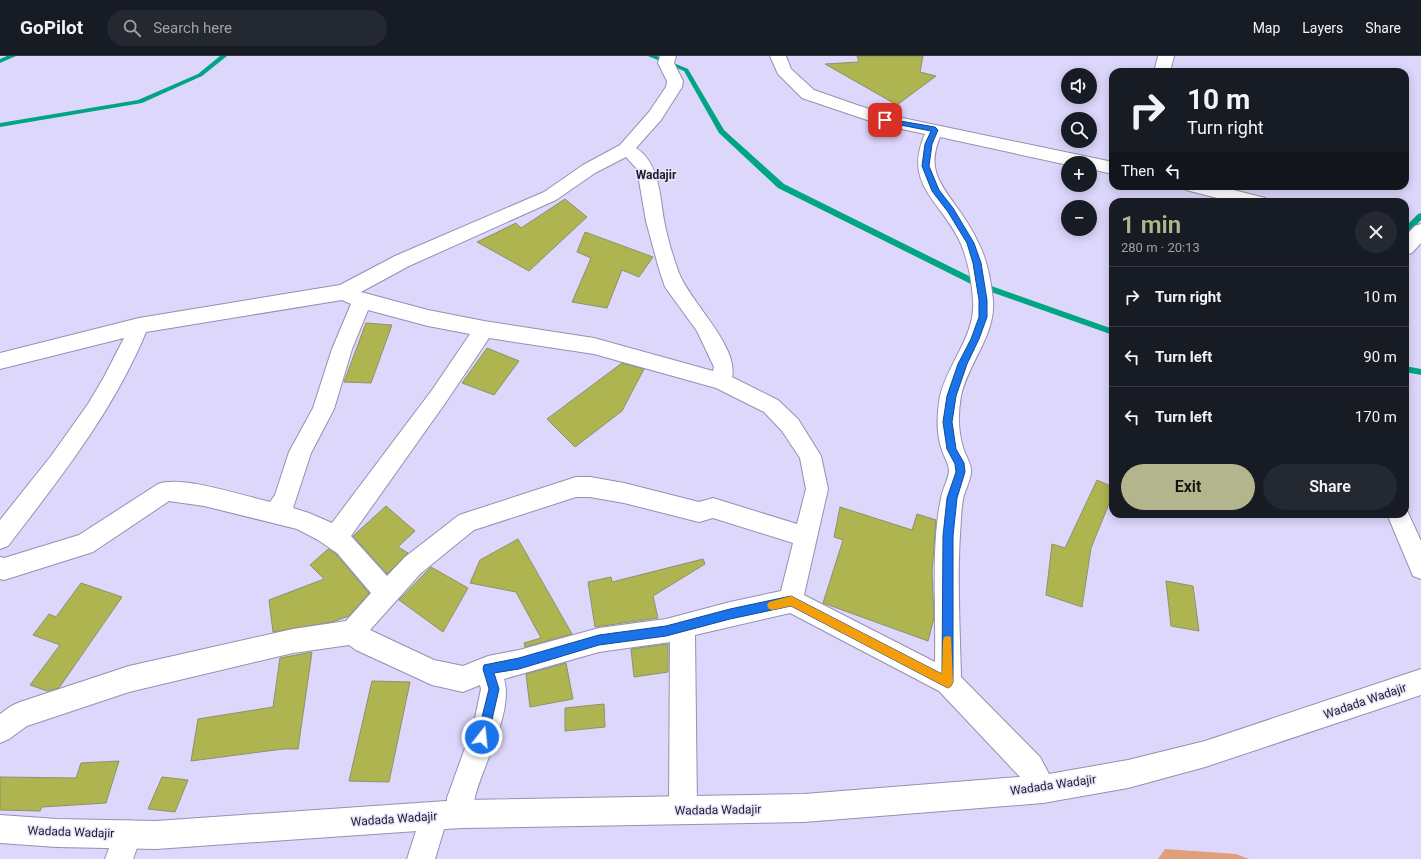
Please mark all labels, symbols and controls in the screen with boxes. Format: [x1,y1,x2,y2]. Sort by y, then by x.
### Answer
search box [107,10,387,46]
text: GoPilot [20,16,83,39]
icon: search [121,17,143,39]
text: Search here [153,19,232,37]
text: Map [1253,20,1280,36]
text: Layers [1302,20,1343,36]
text: Share [1365,20,1401,36]
map controls [1061,68,1097,236]
button: sound [1061,68,1097,104]
text: 10 m [1187,83,1250,116]
icon: right [1121,84,1173,136]
pin [868,103,902,137]
icon: arrive [874,109,896,131]
button: search [1061,112,1097,148]
text: Turn right [1187,117,1264,138]
button: + [1061,156,1097,192]
icon: left [1162,160,1184,182]
text: Then [1121,162,1154,180]
district label: Wadajir [636,168,677,182]
button: − [1061,200,1097,236]
text: 1 min [1121,211,1181,239]
button: close [1355,211,1397,253]
text: 280 m · 20:13 [1121,240,1200,255]
icon: right [1121,286,1143,308]
text: Turn right [1155,288,1221,306]
text: 10 m [1363,288,1397,306]
icon: left [1121,346,1143,368]
text: Turn left [1155,348,1212,366]
text: 90 m [1363,348,1397,366]
icon: left [1121,406,1143,428]
text: Turn left [1155,408,1212,426]
text: 170 m [1355,408,1397,426]
button: Exit [1121,464,1255,510]
button: Share [1263,464,1397,510]
street label: Wadada Wadajir [1322,680,1408,722]
position arrow [461,716,503,758]
street label: Wadada Wadajir [1009,772,1097,798]
street label: Wadada Wadajir [675,802,761,818]
street label: Wadada Wadajir [350,809,438,829]
street label: Wadada Wadajir [27,823,115,841]

